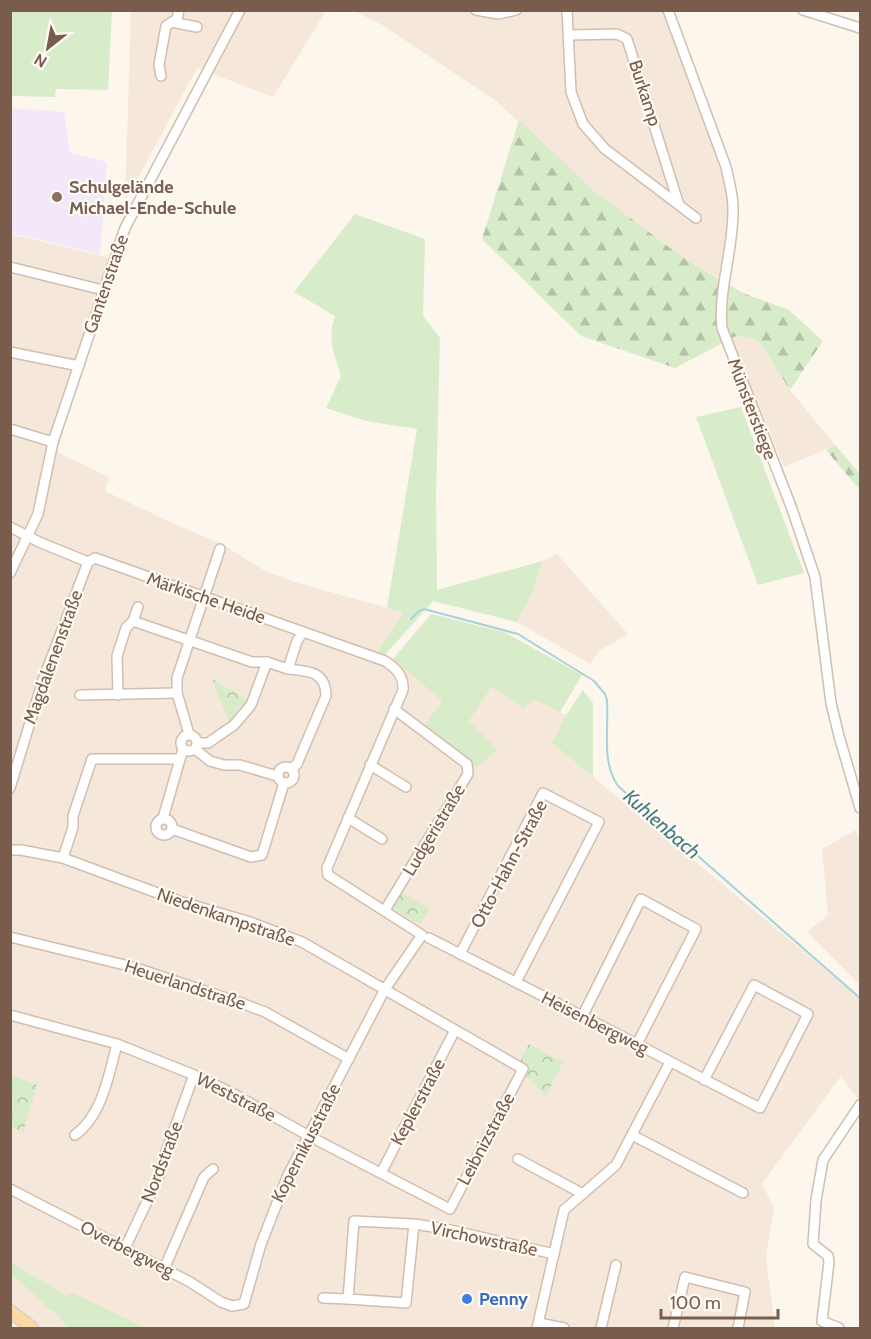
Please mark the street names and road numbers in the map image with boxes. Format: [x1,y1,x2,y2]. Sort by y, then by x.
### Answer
street label: Burkamp [624,57,666,129]
street label: Gantenstraße [79,232,133,336]
street label: Münsterstiege [723,355,781,463]
street label: Märkische Heide [144,567,268,629]
street label: Magdalenenstraße [19,587,87,727]
street label: Ludgeristraße [398,780,470,880]
street label: Otto-Hahn-Straße [466,796,552,932]
street label: Niedenkampstraße [154,883,298,951]
street label: Heuerlandstraße [122,955,248,1015]
street label: Heisenbergweg [538,987,653,1060]
street label: Keplerstraße [386,1055,450,1149]
street label: Weststraße [193,1068,279,1126]
street label: Kopernikusstraße [267,1080,345,1206]
street label: Leibnizstraße [452,1089,520,1189]
street label: Nordstraße [136,1118,188,1206]
street label: Overbergweg [76,1216,179,1283]
street label: Virchowstraße [428,1217,540,1261]

